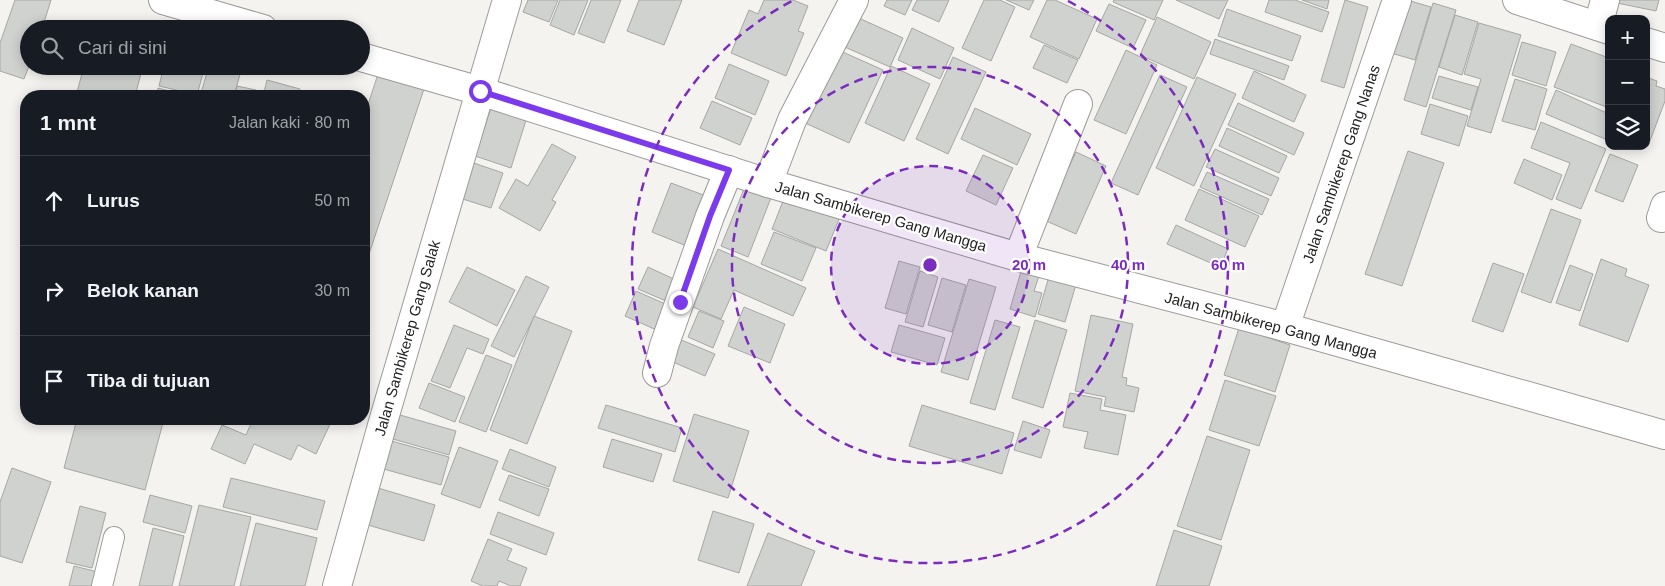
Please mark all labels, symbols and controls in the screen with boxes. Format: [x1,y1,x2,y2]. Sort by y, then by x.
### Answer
map controls [1605,15,1650,150]
button: + [1605,15,1650,60]
search box [20,20,370,75]
icon: search [38,34,66,62]
text: Cari di sini [78,37,167,58]
button: − [1605,60,1650,105]
street label: Jalan Sambikerep Gang Nanas [1299,63,1383,265]
route start [469,80,492,103]
button: layers [1605,105,1650,150]
text: 1 mnt [40,111,96,134]
text: Jalan kaki · 80 m [229,114,350,131]
street label: Jalan Sambikerep Gang Mangga [773,178,989,255]
icon: ahead [40,187,68,215]
text: Lurus [87,190,140,211]
text: 50 m [314,192,350,209]
street label: Jalan Sambikerep Gang Salak [371,238,443,438]
centre of rings [921,256,939,274]
text: 20 m [1012,256,1046,273]
text: 40 m [1111,256,1145,273]
text: 60 m [1211,256,1245,273]
icon: right [40,277,68,305]
text: Belok kanan [87,280,199,301]
text: 30 m [314,282,350,299]
street label: Jalan Sambikerep Gang Mangga [1163,288,1380,362]
route end [669,291,692,314]
icon: arrive [40,367,68,395]
text: Tiba di tujuan [87,370,210,391]

